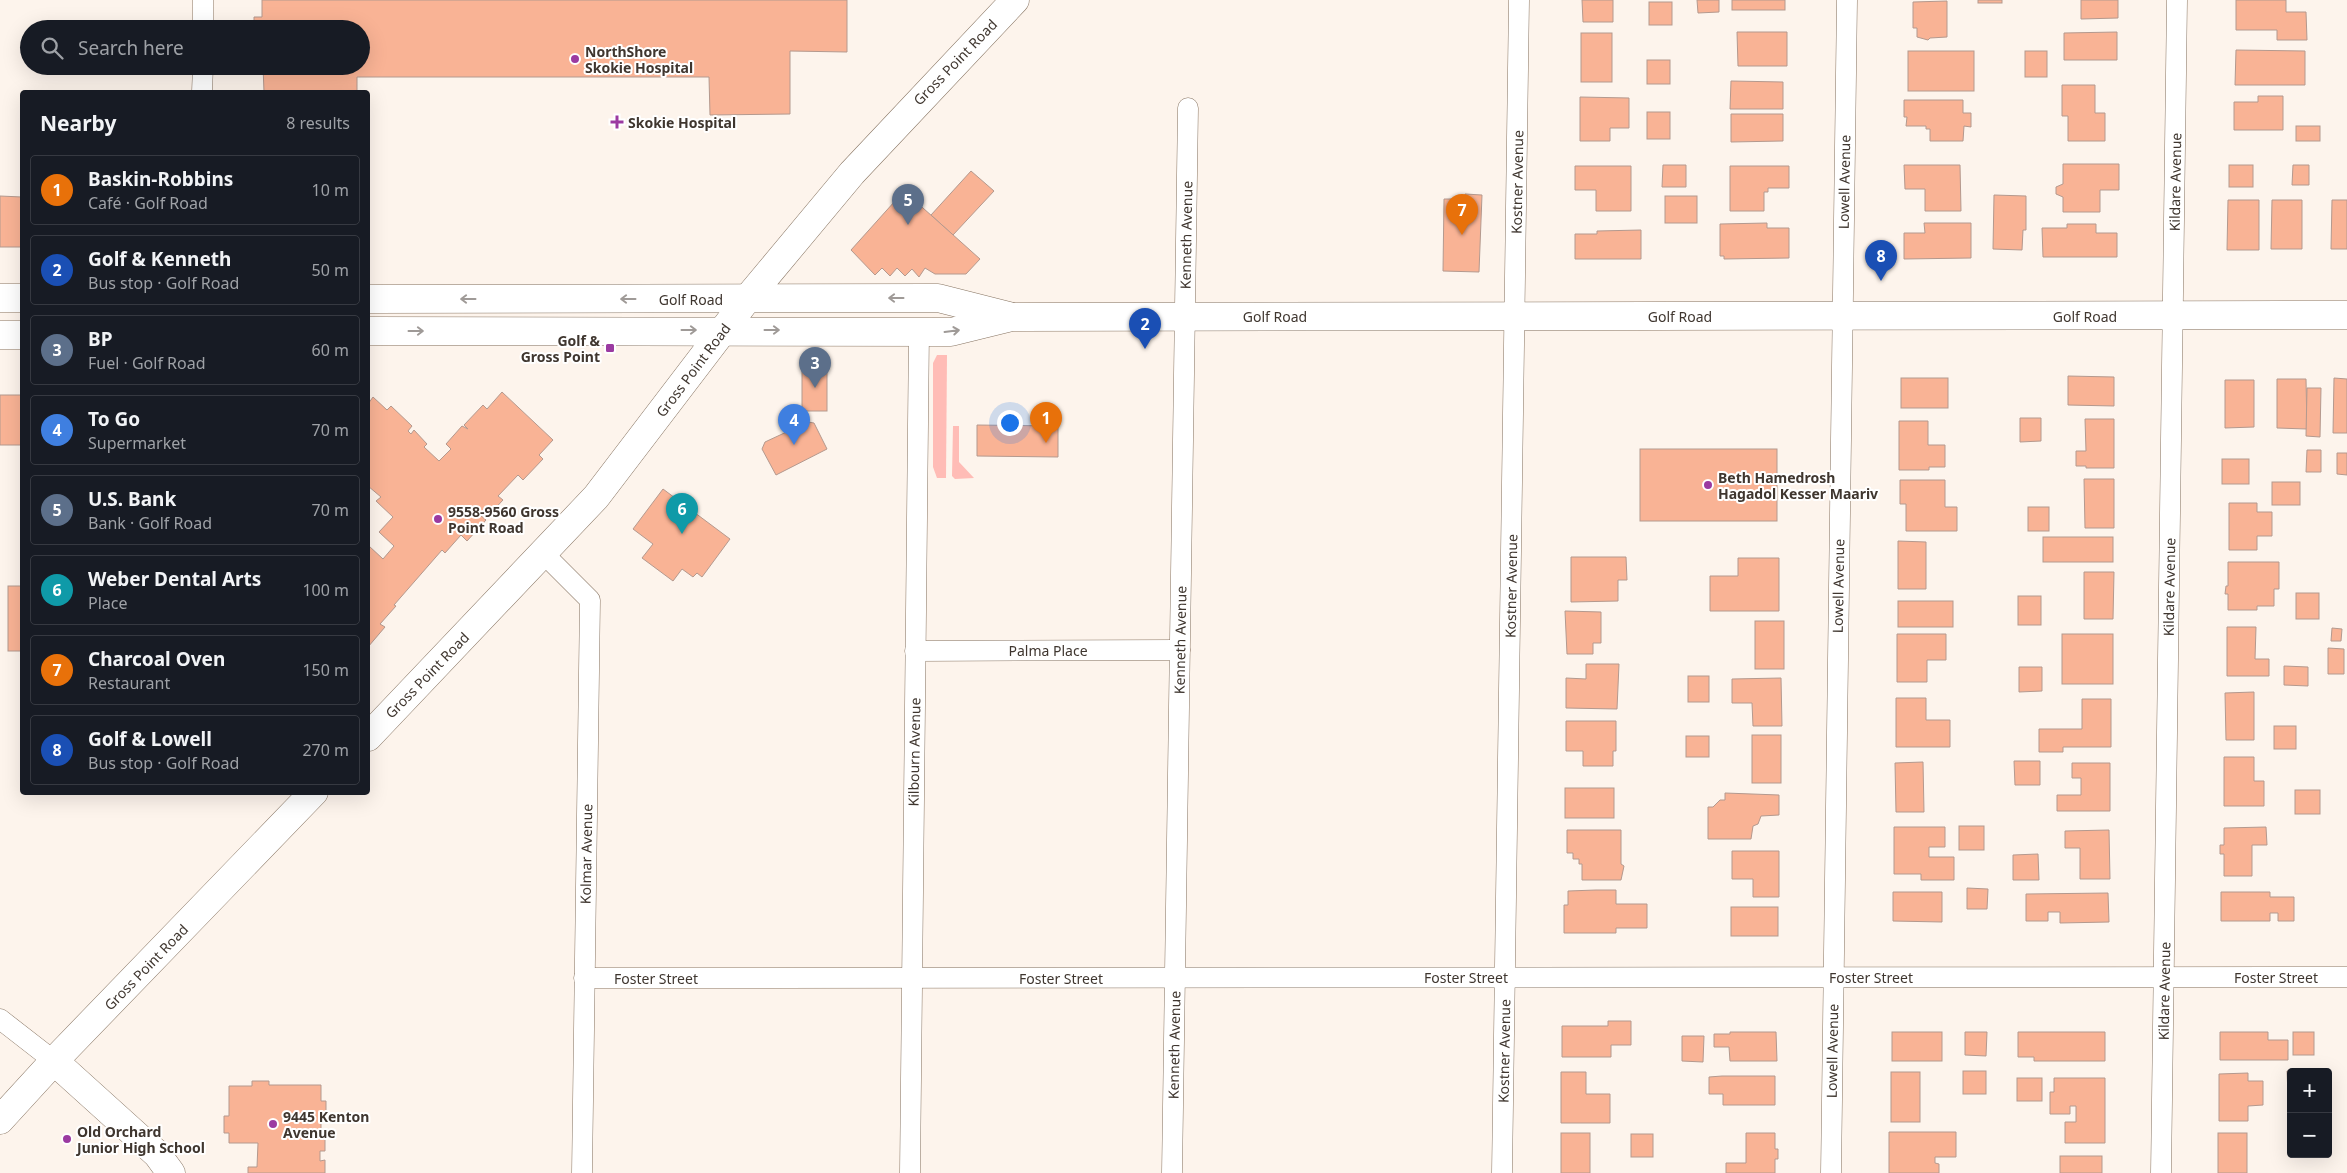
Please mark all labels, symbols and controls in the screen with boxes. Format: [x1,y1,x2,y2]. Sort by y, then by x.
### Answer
street label: Gross Point Road [909,15,1001,109]
search box [20,20,370,75]
icon: search [38,34,66,62]
text: Search here [78,35,184,61]
place label: NorthShore Skokie Hospital [585,42,693,77]
marker: NorthShore Skokie Hospital [569,53,581,65]
text: Nearby [40,109,116,137]
text: 8 results [286,112,350,134]
place label: Skokie Hospital [628,113,736,132]
marker: Skokie Hospital [610,115,624,129]
street label: Kostner Avenue [1507,130,1527,234]
street label: Kildare Avenue [2165,132,2185,231]
street label: Lowell Avenue [1834,135,1854,229]
text: Baskin-Robbins [88,166,233,192]
text: 1 [52,179,62,201]
text: 10 m [312,179,349,201]
street label: Kenneth Avenue [1176,181,1196,289]
pin: 5 [892,184,924,225]
text: Café · Golf Road [88,192,208,214]
pin: 7 [1446,194,1478,235]
pin: 8 [1865,240,1897,281]
text: Golf & Kenneth [88,246,231,272]
text: 2 [52,259,62,281]
text: 50 m [312,259,349,281]
text: Bus stop · Golf Road [88,272,239,294]
street label: Golf Road [659,290,723,309]
one-way arrow [888,293,904,303]
one-way arrow [461,294,477,304]
one-way arrow [620,294,636,304]
street label: Golf Road [1243,307,1307,326]
street label: Golf Road [1648,307,1712,326]
street label: Golf Road [2053,307,2117,326]
pin: 2 [1129,308,1161,349]
street label: Gross Point Road [651,319,735,421]
one-way arrow [680,325,696,335]
one-way arrow [764,325,780,335]
text: BP [88,326,112,352]
one-way arrow [408,326,424,336]
one-way arrow [943,326,959,336]
place label: Golf & Gross Point [521,331,600,366]
text: 3 [52,339,62,361]
text: 60 m [312,339,349,361]
marker: Golf & Gross Point [604,342,616,354]
pin: 3 [799,347,831,388]
text: Fuel · Golf Road [88,352,206,374]
pin: 1 [1030,402,1062,443]
pin: 4 [778,404,810,445]
text: To Go [88,406,140,432]
your location [997,410,1023,436]
text: 4 [52,419,62,441]
text: 70 m [312,419,349,441]
text: Supermarket [88,432,186,454]
place label: Beth Hamedrosh Hagadol Kesser Maariv [1718,468,1878,503]
marker: Beth Hamedrosh Hagadol Kesser Maariv [1702,479,1714,491]
text: U.S. Bank [88,486,176,512]
pin: 6 [666,493,698,534]
text: 5 [52,499,62,521]
text: 70 m [312,499,349,521]
place label: 9558-9560 Gross Point Road [448,502,559,537]
text: Bank · Golf Road [88,512,212,534]
marker: 9558-9560 Gross Point Road [432,513,444,525]
street label: Kostner Avenue [1501,534,1521,638]
street label: Kildare Avenue [2159,537,2179,636]
street label: Lowell Avenue [1828,539,1848,633]
text: Weber Dental Arts [88,566,261,592]
text: 6 [52,579,62,601]
text: 100 m [302,579,349,601]
street label: Kenneth Avenue [1170,586,1190,694]
text: Place [88,592,128,614]
street label: Gross Point Road [381,628,473,722]
street label: Palma Place [1008,641,1088,660]
text: Charcoal Oven [88,646,225,672]
text: 7 [52,659,62,681]
text: 150 m [302,659,349,681]
text: Restaurant [88,672,170,694]
street label: Kilbourn Avenue [904,697,924,807]
text: Golf & Lowell [88,726,212,752]
text: 8 [52,739,62,761]
text: 270 m [302,739,349,761]
text: Bus stop · Golf Road [88,752,239,774]
street label: Kolmar Avenue [576,804,596,904]
street label: Gross Point Road [100,920,192,1014]
street label: Kildare Avenue [2154,941,2174,1040]
street label: Foster Street [1424,968,1508,987]
street label: Foster Street [1829,968,1913,987]
street label: Foster Street [2234,968,2318,987]
street label: Foster Street [614,969,698,988]
street label: Foster Street [1019,969,1103,988]
street label: Kenneth Avenue [1164,991,1184,1099]
street label: Kostner Avenue [1494,999,1514,1103]
street label: Lowell Avenue [1822,1004,1842,1098]
map controls [2287,1068,2332,1158]
button: + [2287,1068,2332,1113]
place label: 9445 Kenton Avenue [283,1107,369,1142]
button: − [2287,1113,2332,1158]
marker: 9445 Kenton Avenue [267,1118,279,1130]
place label: Old Orchard Junior High School [75,1122,205,1157]
marker: Old Orchard Junior High School [61,1133,73,1145]

